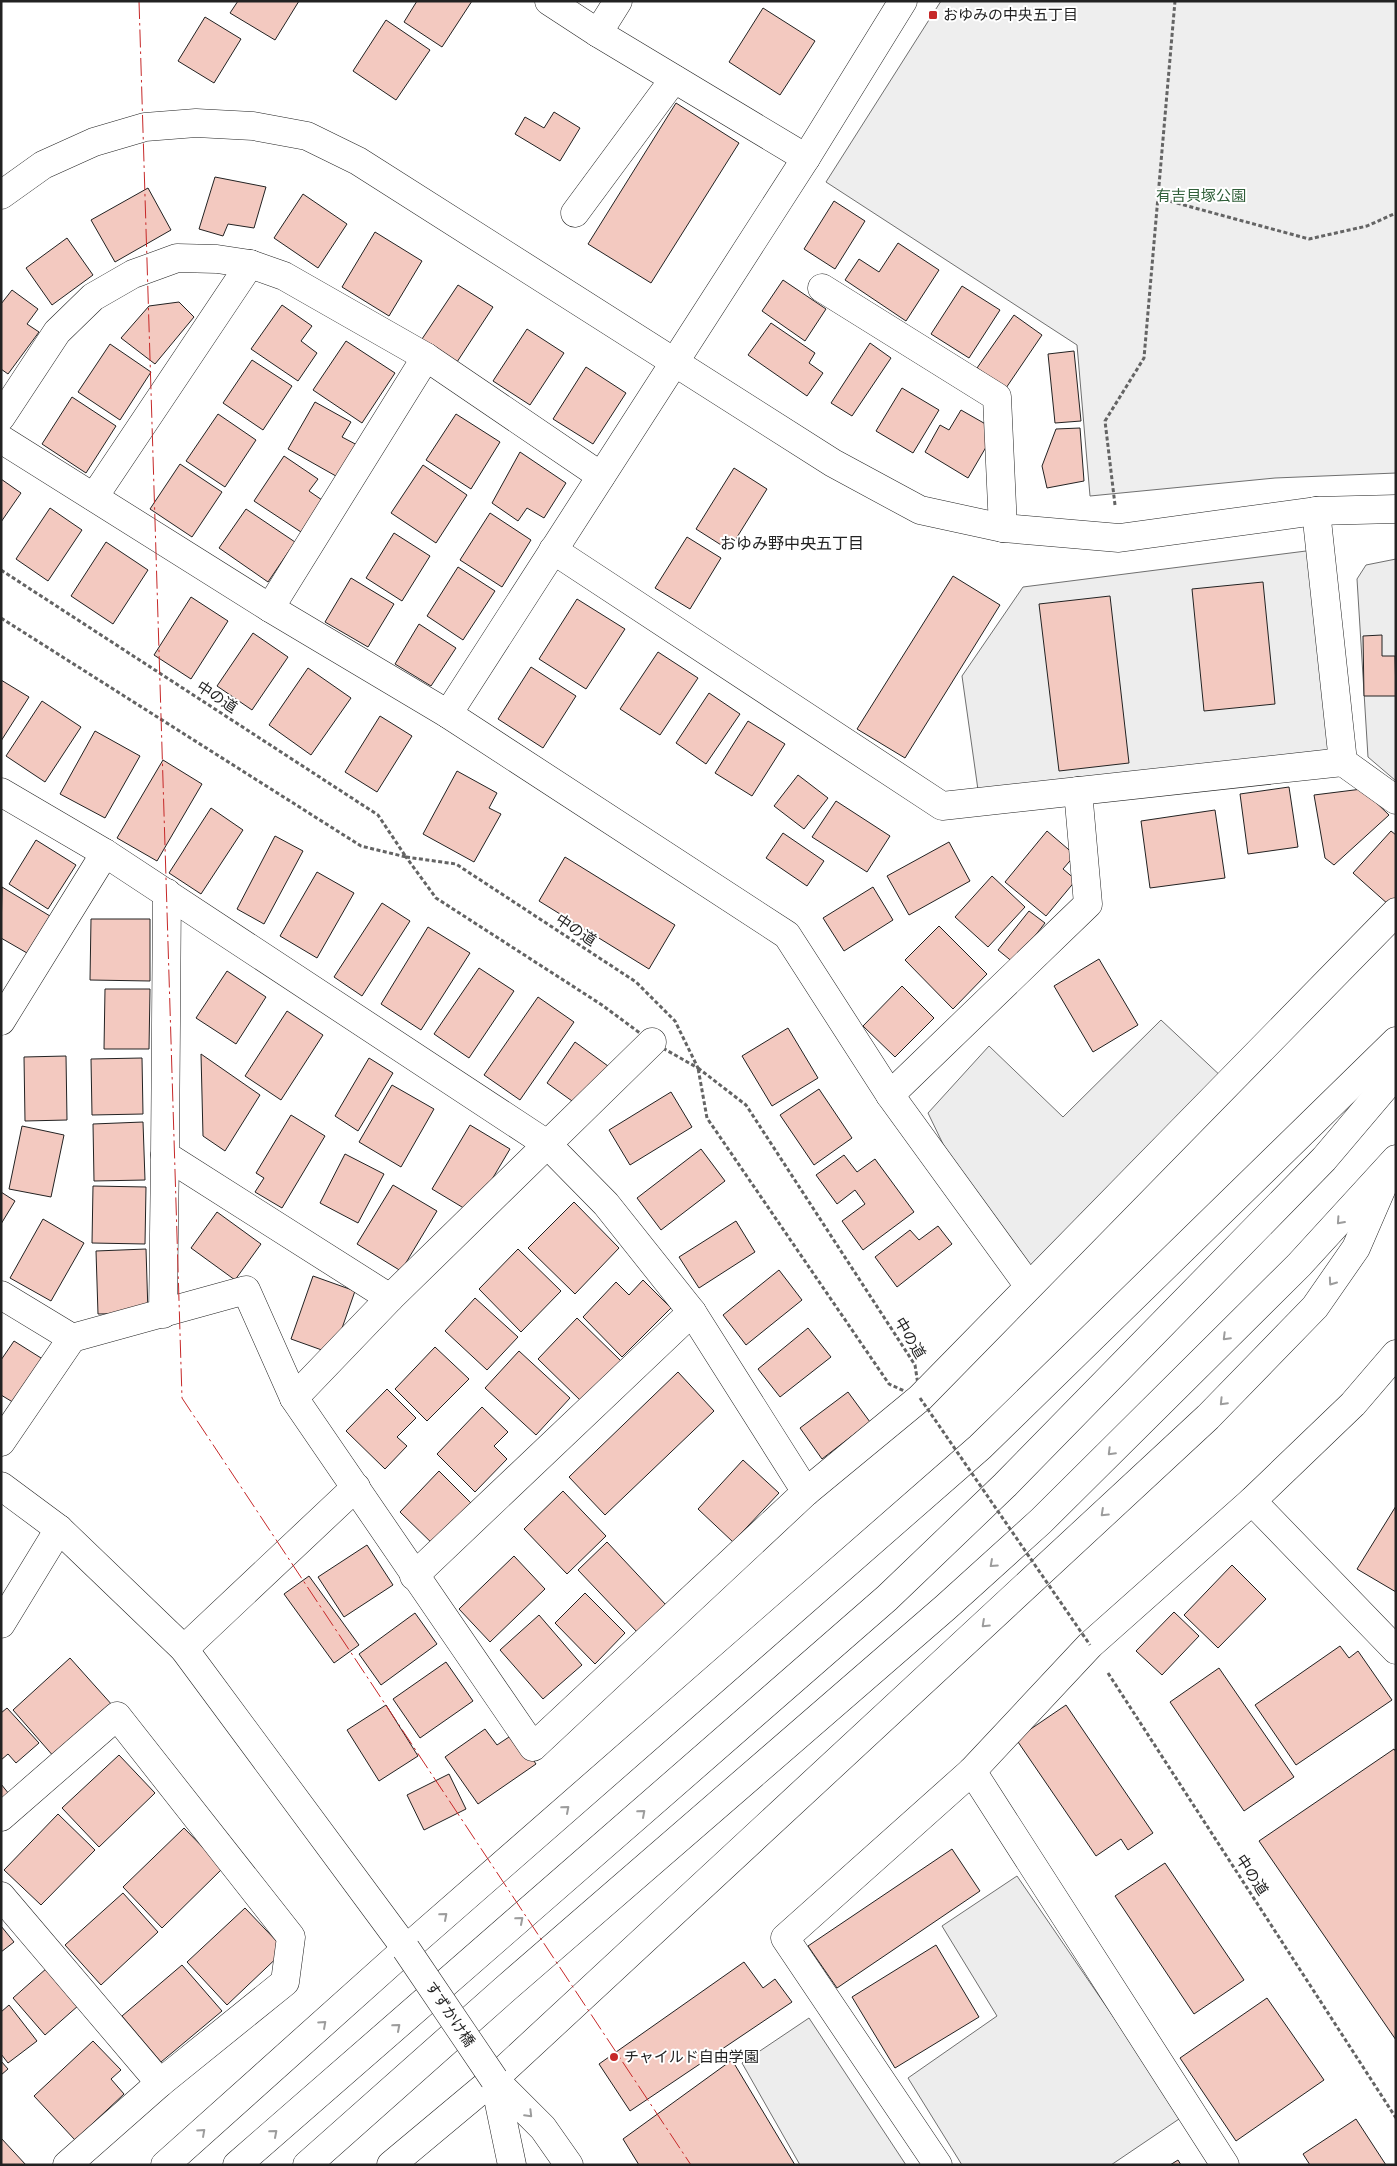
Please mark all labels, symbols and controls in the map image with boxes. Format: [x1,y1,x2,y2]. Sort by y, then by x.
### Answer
place label: おゆみの中央五丁目 [943,4,1078,26]
marker: おゆみの中央五丁目 [927,9,939,21]
park label: 有吉貝塚公園 [1156,185,1246,207]
district label: おゆみ野中央五丁目 [720,532,864,555]
street label: 中の道 [192,676,242,718]
street label: 中の道 [551,909,601,951]
one-way arrow [1336,1215,1345,1224]
one-way arrow [1329,1276,1338,1286]
street label: 中の道 [889,1313,931,1363]
one-way arrow [1223,1331,1232,1340]
one-way arrow [1219,1396,1228,1405]
one-way arrow [1108,1446,1117,1455]
one-way arrow [1101,1507,1110,1516]
one-way arrow [990,1558,999,1567]
one-way arrow [982,1618,991,1627]
one-way arrow [561,1805,570,1814]
one-way arrow [636,1809,645,1818]
street label: 中の道 [1231,1850,1273,1900]
one-way arrow [438,1913,447,1921]
one-way arrow [514,1917,523,1926]
street label: すずかけ橋 [420,1977,480,2051]
one-way arrow [317,2020,326,2029]
one-way arrow [392,2023,401,2032]
place label: チャイルド自由学園 [624,2046,759,2068]
marker: チャイルド自由学園 [608,2051,620,2063]
one-way arrow [523,2108,532,2117]
one-way arrow [196,2129,205,2138]
one-way arrow [269,2130,278,2139]

